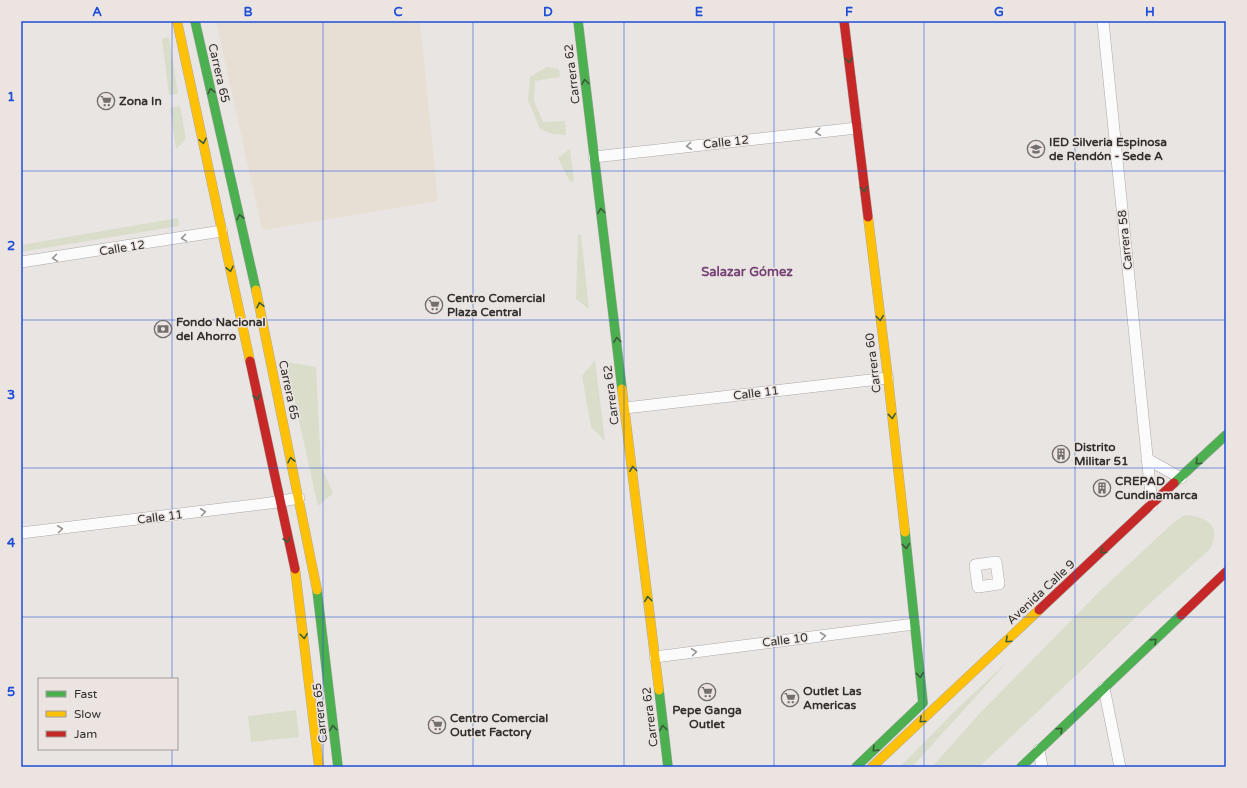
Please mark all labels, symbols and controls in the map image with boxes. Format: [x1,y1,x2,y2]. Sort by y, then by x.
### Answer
text: A [92,4,102,20]
text: B [243,4,253,20]
text: C [393,4,403,20]
text: D [543,4,553,20]
text: E [695,4,703,20]
text: F [845,4,853,20]
text: G [994,4,1004,20]
text: H [1145,4,1155,20]
street label: Carrera 65 [205,42,233,104]
street label: Carrera 62 [561,43,583,105]
one-way arrow [844,57,853,63]
one-way arrow [581,79,590,85]
one-way arrow [208,87,216,94]
text: 1 [7,89,15,105]
supermarket icon: Zona In [96,91,116,111]
place label: Zona In [119,94,162,108]
one-way arrow [815,127,821,136]
street label: Calle 12 [702,133,750,151]
place label: IED Silveria Espinosa de Rendón - Sede A [1049,135,1167,163]
one-way arrow [198,138,206,144]
school or university icon: IED Silveria Espinosa de Rendón - Sede A [1026,139,1046,159]
one-way arrow [686,142,692,151]
one-way arrow [859,186,868,192]
one-way arrow [597,208,606,214]
street label: Carrera 58 [1115,209,1135,271]
one-way arrow [237,214,245,221]
one-way arrow [180,233,187,241]
street label: Calle 12 [98,237,146,259]
text: 2 [7,238,15,254]
one-way arrow [52,253,58,262]
district label: Salazar Gómez [701,264,793,280]
one-way arrow [226,266,234,273]
place label: Centro Comercial Plaza Central [447,291,545,319]
supermarket icon: Centro Comercial Plaza Central [424,295,444,315]
one-way arrow [256,302,264,309]
place label: Fondo Nacional del Ahorro [176,315,266,343]
one-way arrow [875,315,884,321]
bank icon: Fondo Nacional del Ahorro [153,319,173,339]
street label: Carrera 60 [862,332,884,394]
one-way arrow [613,337,622,343]
street label: Carrera 65 [276,359,302,421]
street label: Carrera 62 [600,364,622,426]
street label: Calle 11 [732,383,780,403]
text: 3 [7,387,15,403]
one-way arrow [253,393,261,400]
one-way arrow [887,413,896,420]
place label: Distrito Militar 51 [1074,440,1129,468]
building icon: Distrito Militar 51 [1051,444,1071,464]
one-way arrow [288,457,296,463]
one-way arrow [1195,457,1202,464]
one-way arrow [628,466,637,472]
place label: CREPAD Cundinamarca [1115,474,1198,502]
building icon: CREPAD Cundinamarca [1092,478,1112,498]
street label: Calle 11 [136,507,184,527]
one-way arrow [200,507,206,516]
one-way arrow [57,525,63,534]
text: 4 [7,535,16,551]
one-way arrow [283,537,291,543]
one-way arrow [901,543,910,549]
one-way arrow [1100,546,1108,554]
street label: Avenida Calle 9 [1004,557,1078,627]
one-way arrow [644,596,653,602]
street label: Calle 10 [761,630,809,650]
one-way arrow [820,632,826,641]
one-way arrow [299,633,308,639]
one-way arrow [1005,635,1013,643]
one-way arrow [1149,638,1157,646]
one-way arrow [691,648,697,657]
one-way arrow [915,672,924,678]
legend [38,678,178,750]
street label: Carrera 65 [310,682,330,744]
supermarket icon: Pepe Ganga Outlet [697,682,717,702]
text: 5 [7,684,15,700]
place label: Outlet Las Americas [803,684,862,712]
street label: Carrera 62 [639,686,661,748]
text: Fast [74,687,98,701]
supermarket icon: Outlet Las Americas [780,688,800,708]
place label: Pepe Ganga Outlet [672,703,742,731]
text: Slow [74,707,101,721]
place label: Centro Comercial Outlet Factory [450,711,548,740]
supermarket icon: Centro Comercial Outlet Factory [427,715,447,735]
one-way arrow [919,716,926,723]
one-way arrow [329,725,338,731]
one-way arrow [659,725,668,731]
text: Jam [74,727,97,741]
one-way arrow [1055,728,1063,735]
one-way arrow [872,744,880,752]

